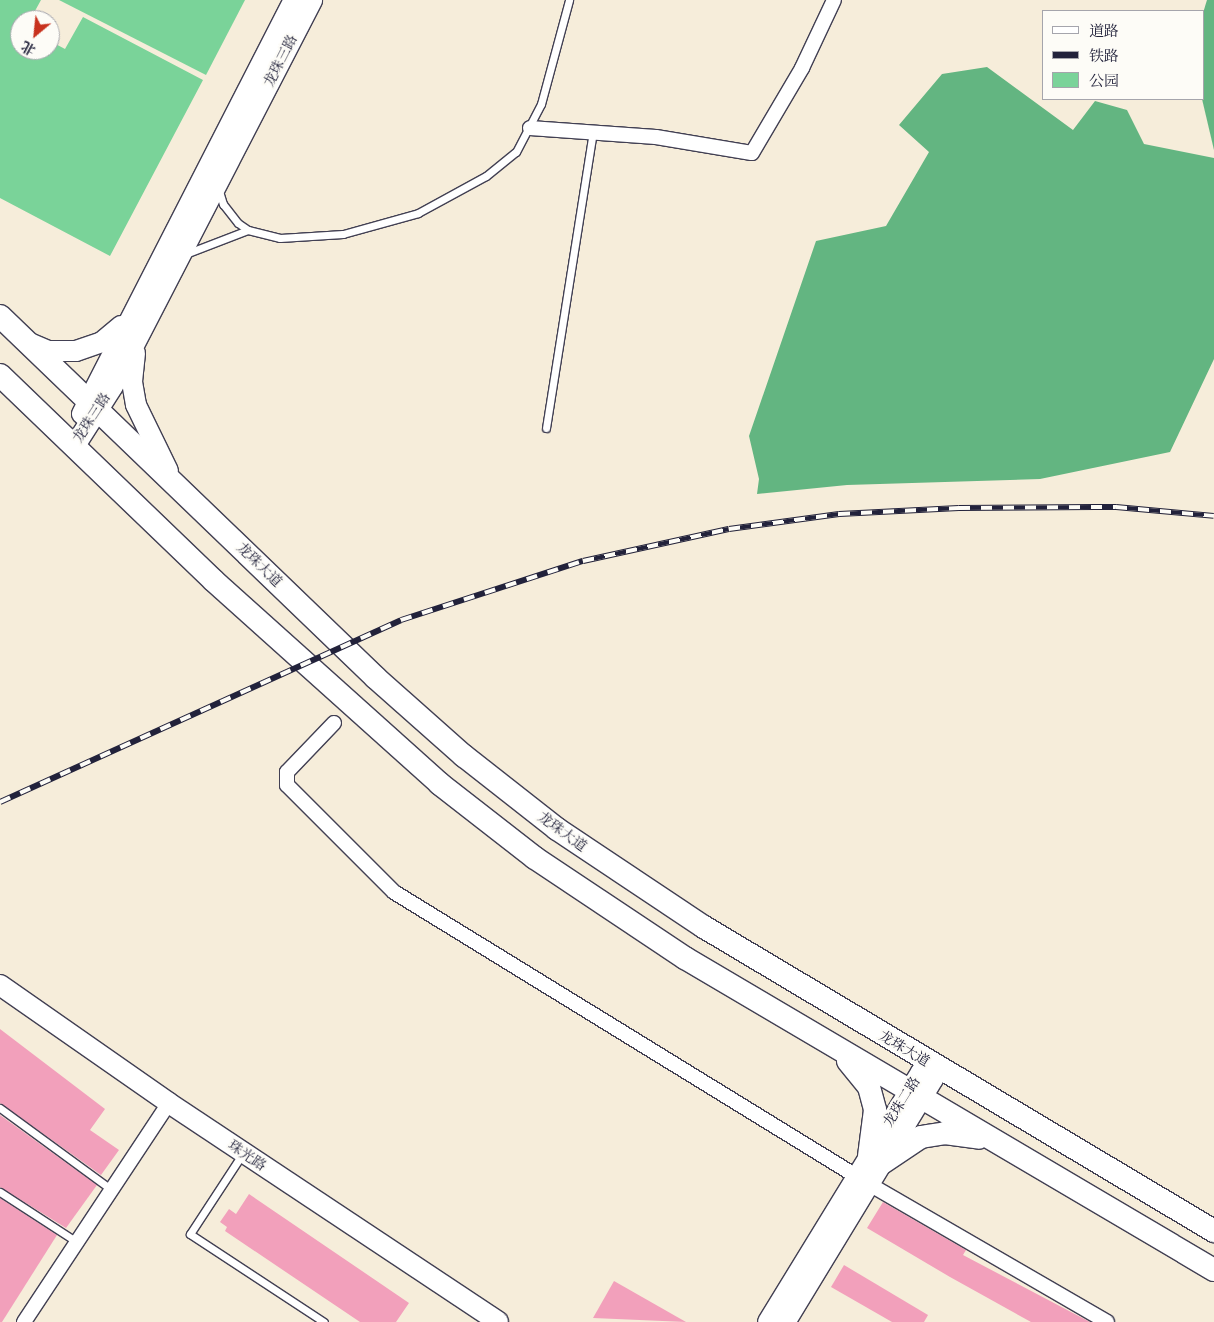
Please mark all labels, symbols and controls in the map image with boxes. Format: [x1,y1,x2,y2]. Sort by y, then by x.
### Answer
north arrow [10,10,60,60]
legend [1042,10,1204,100]
text: 道路 [1089,22,1119,40]
street label: 龙珠三路 [261,32,301,90]
text: 北 [18,37,38,59]
text: 铁路 [1089,47,1119,65]
text: 公园 [1089,72,1119,90]
street label: 龙珠三路 [70,390,114,446]
street label: 龙珠大道 [233,540,285,590]
street label: 龙珠大道 [534,809,590,855]
street label: 龙珠大道 [876,1027,932,1071]
street label: 龙珠二路 [880,1074,924,1130]
street label: 珠光路 [225,1137,269,1175]

